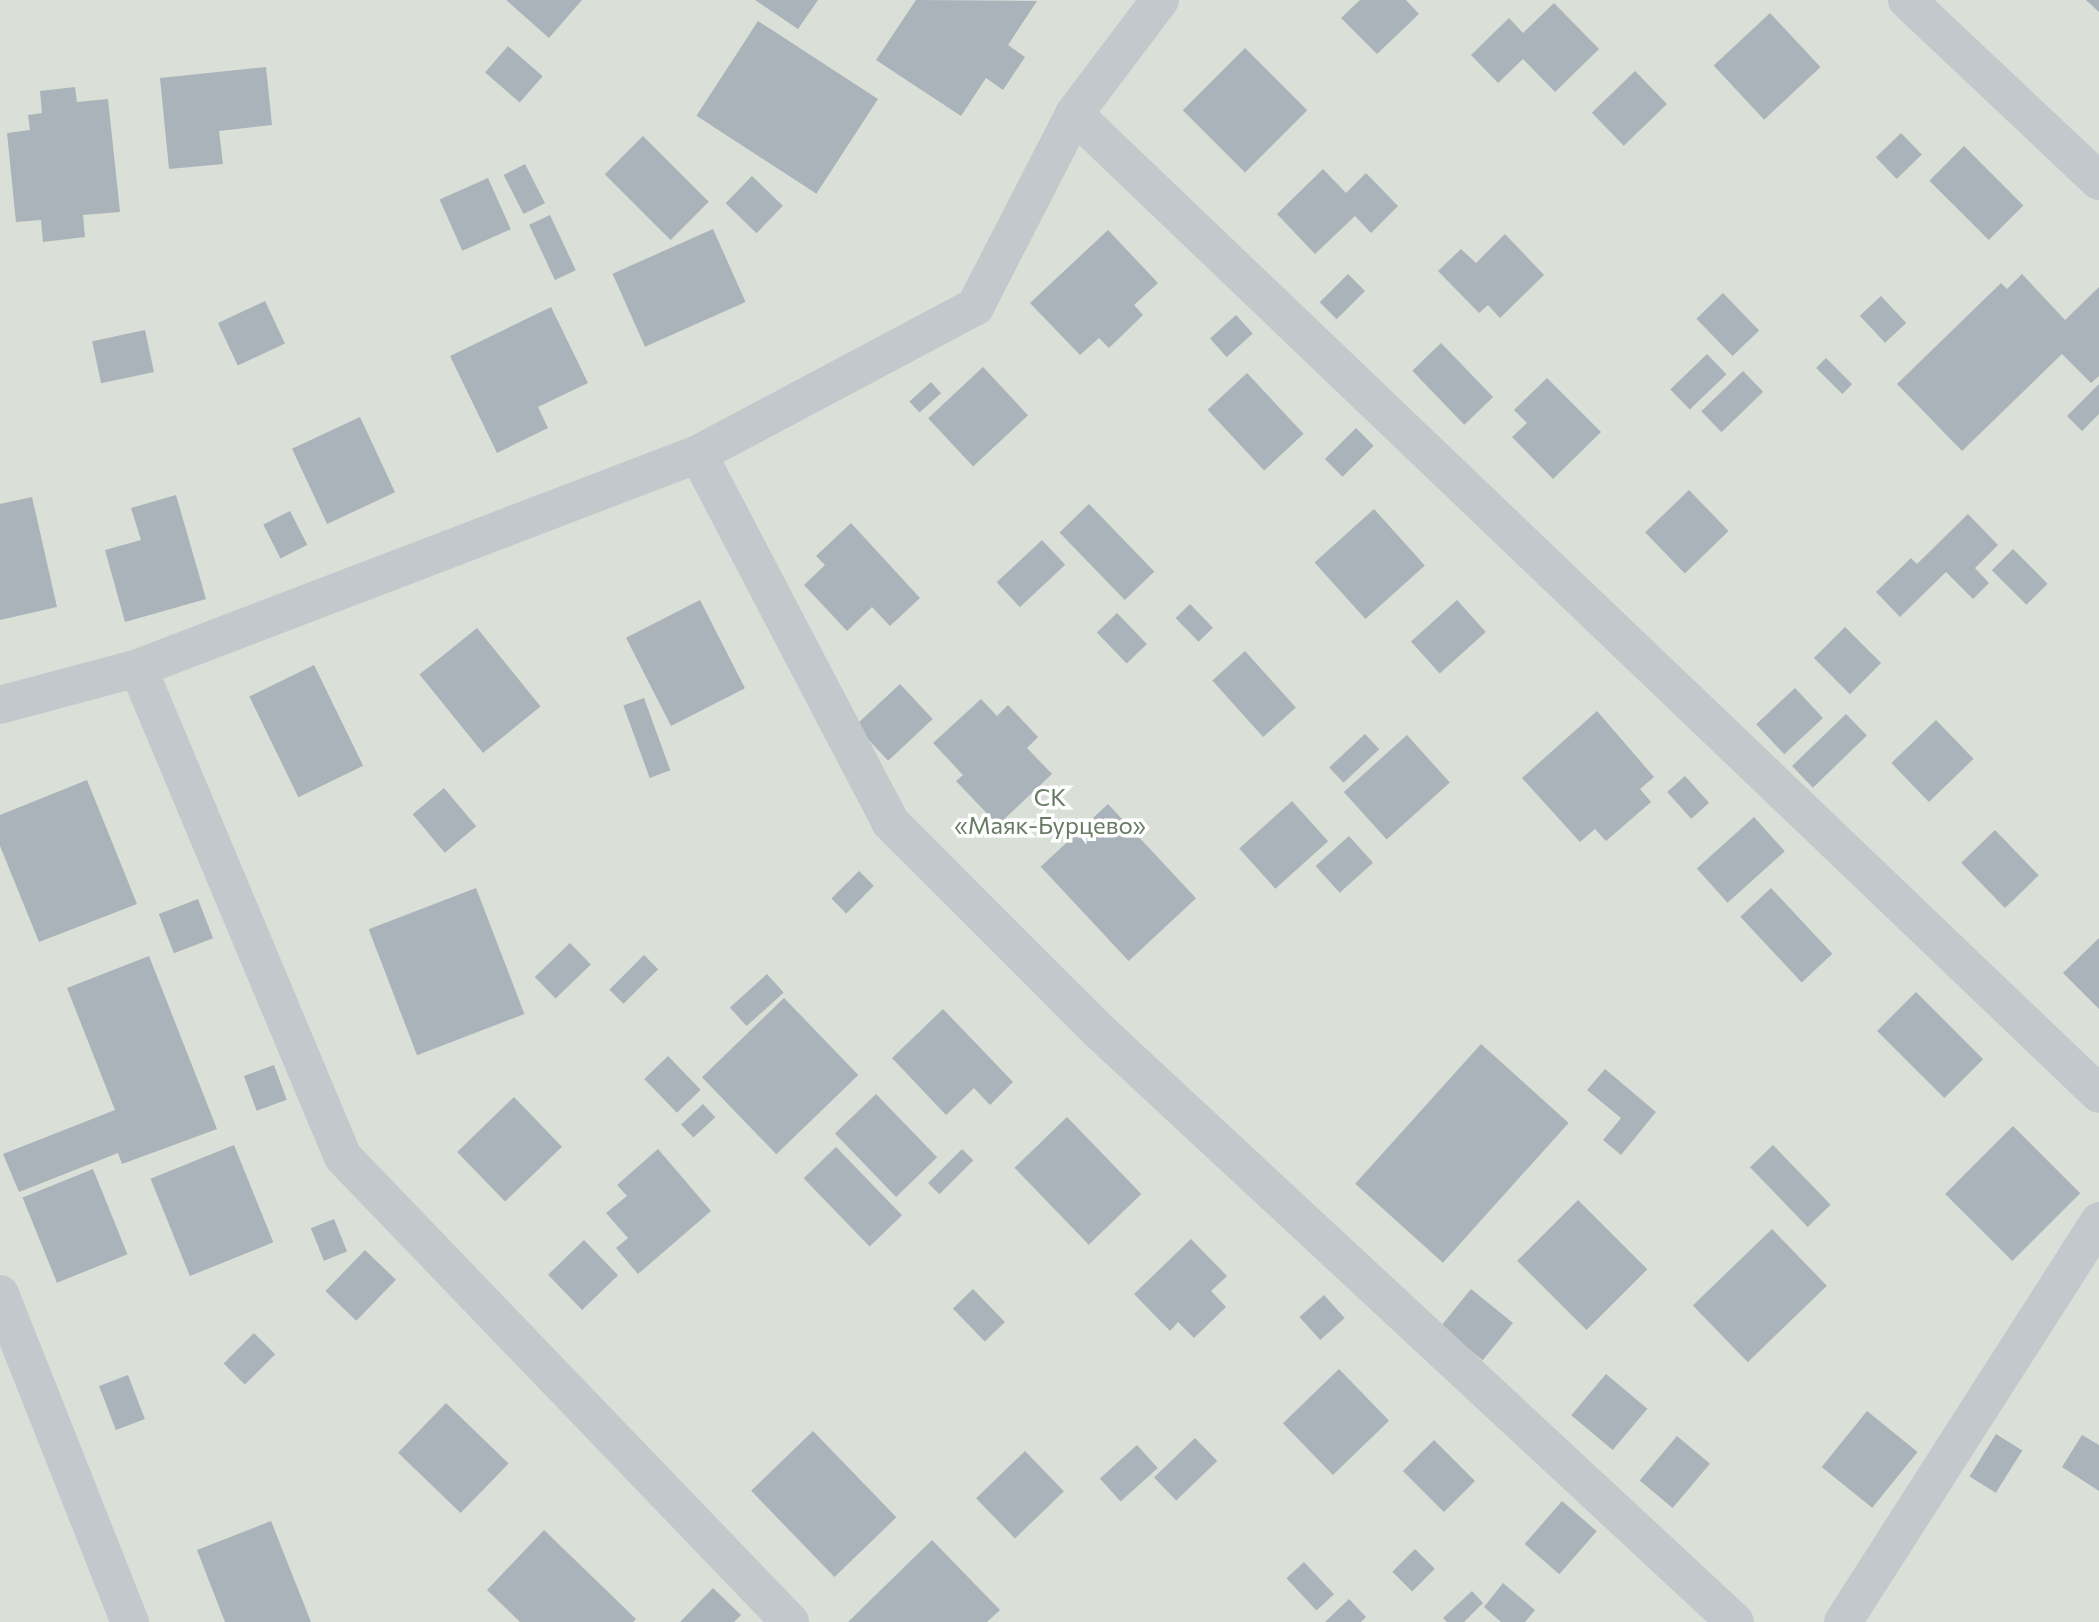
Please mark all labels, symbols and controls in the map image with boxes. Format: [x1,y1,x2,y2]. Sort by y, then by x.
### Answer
park label: СК «Маяк-Бурцево» [954,783,1146,839]

